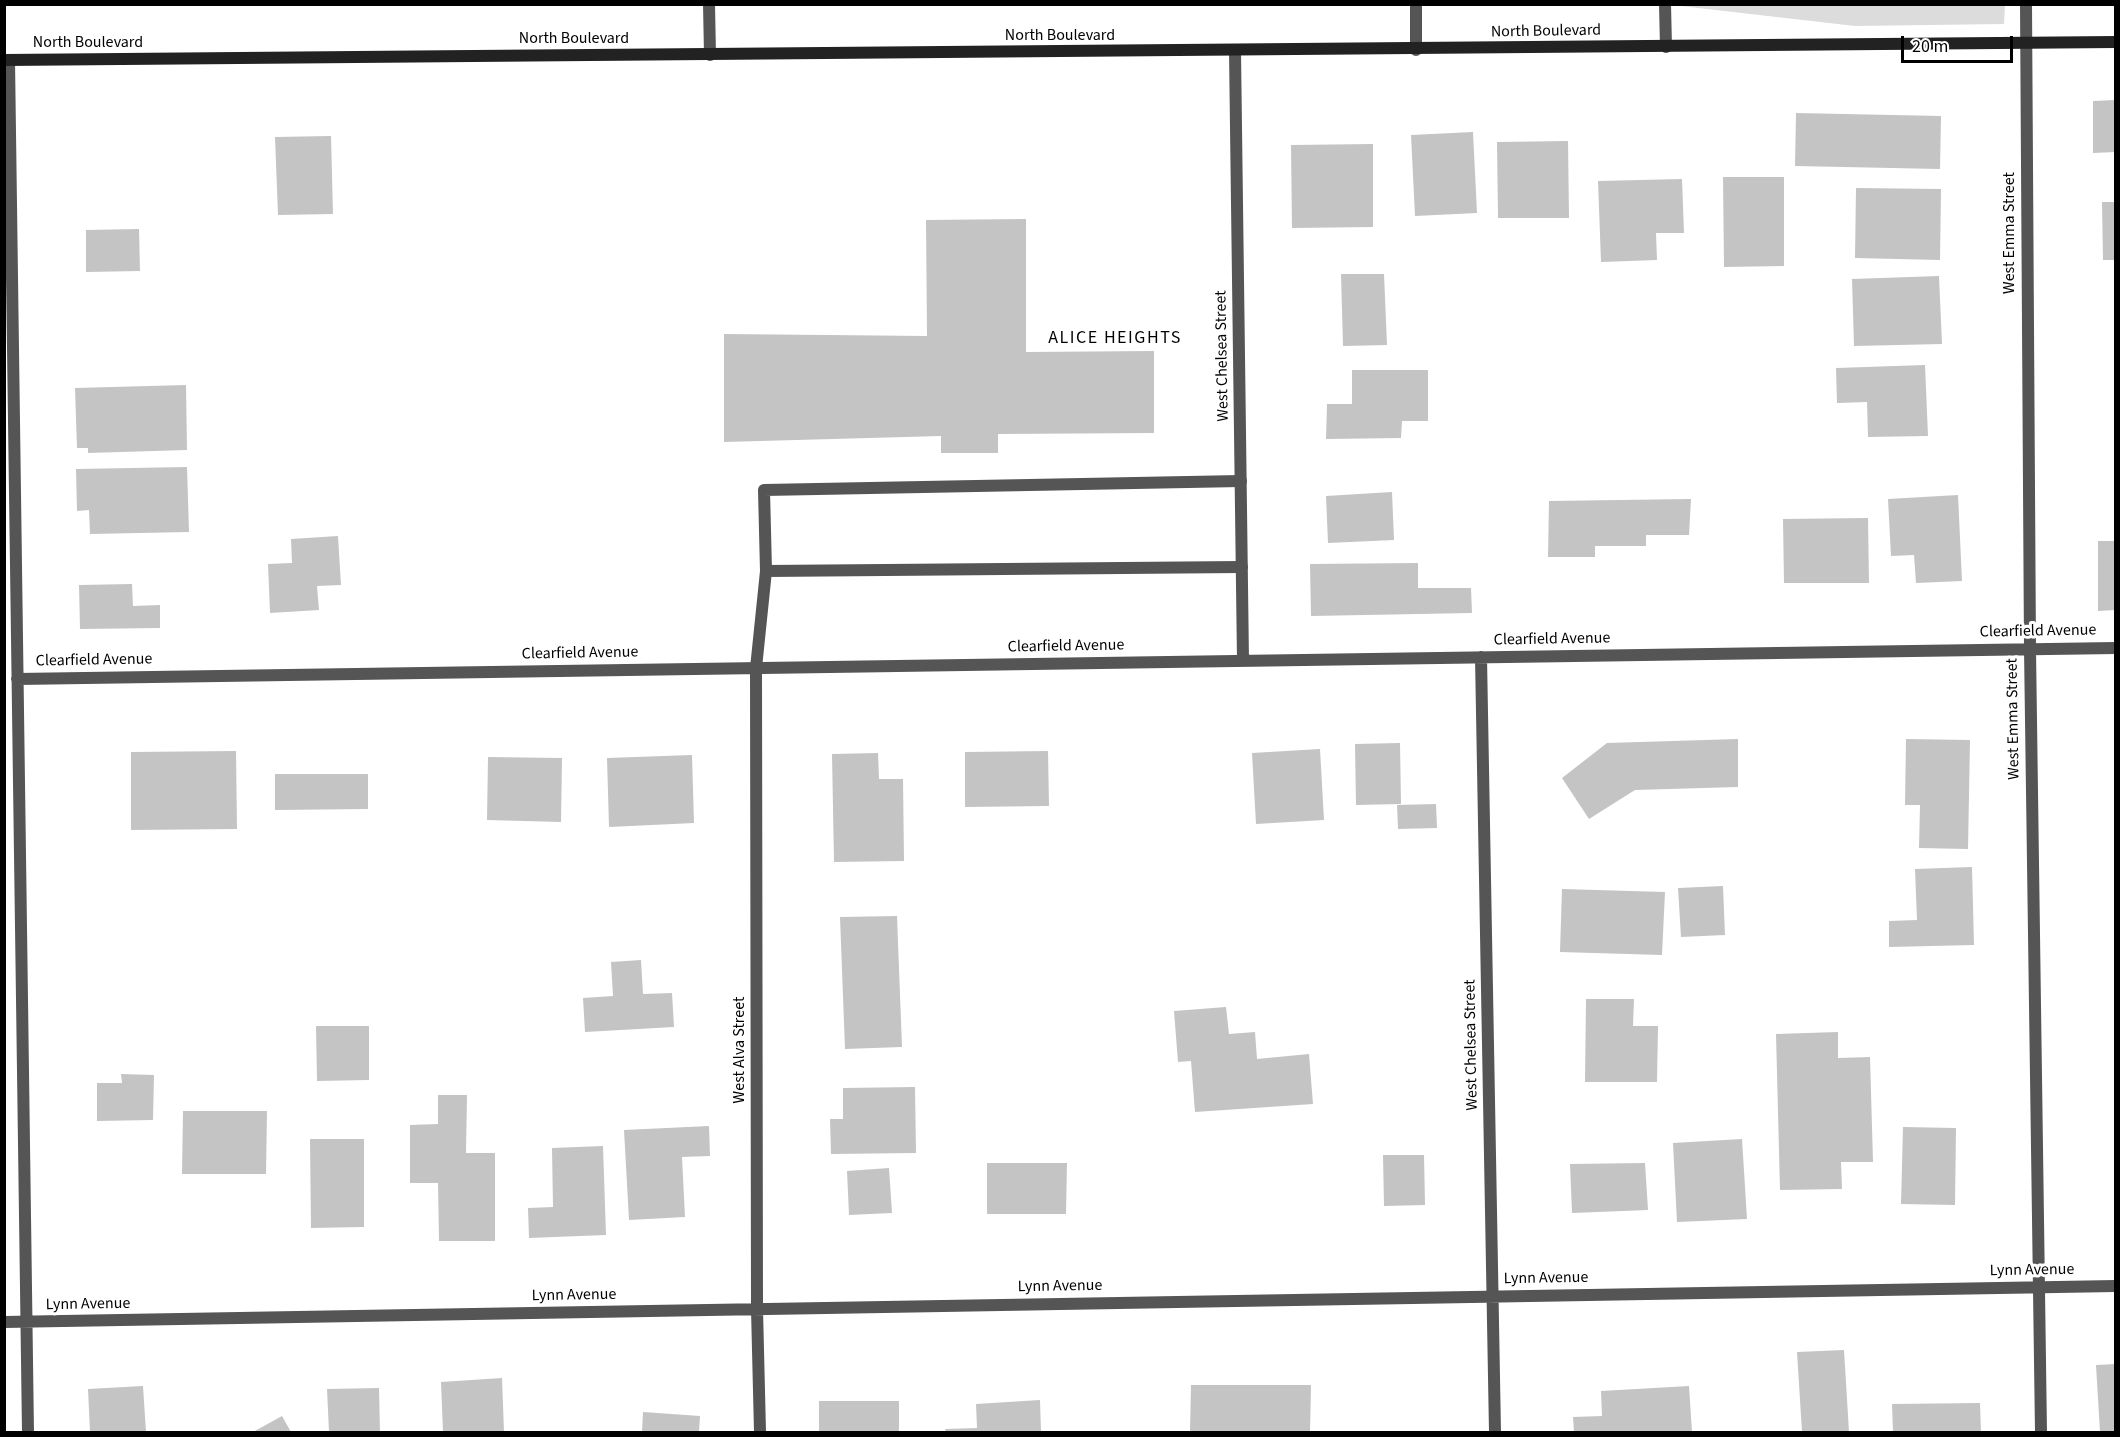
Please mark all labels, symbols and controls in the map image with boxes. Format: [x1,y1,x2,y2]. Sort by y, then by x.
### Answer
street label: North Boulevard [1491,21,1601,43]
scale bar [1904,24,2016,62]
street label: North Boulevard [1005,26,1115,46]
street label: North Boulevard [519,29,629,49]
street label: North Boulevard [33,33,143,53]
text: 20 m [1912,34,1948,59]
street label: West Emma Street [2000,172,2020,294]
street label: West Chelsea Street [1212,290,1234,422]
district label: ALICE HEIGHTS [1048,328,1182,350]
street label: Clearfield Avenue [1980,621,2096,643]
street label: Clearfield Avenue [1494,629,1610,651]
street label: Clearfield Avenue [1008,636,1124,658]
street label: Clearfield Avenue [522,643,638,665]
street label: Clearfield Avenue [36,650,152,672]
street label: West Emma Street [2003,658,2025,780]
street label: West Chelsea Street [1461,979,1483,1111]
street label: West Alva Street [730,997,750,1103]
street label: Lynn Avenue [1989,1261,2075,1281]
street label: Lynn Avenue [1503,1269,1589,1289]
street label: Lynn Avenue [1017,1277,1103,1297]
street label: Lynn Avenue [531,1286,617,1306]
street label: Lynn Avenue [45,1295,131,1315]

